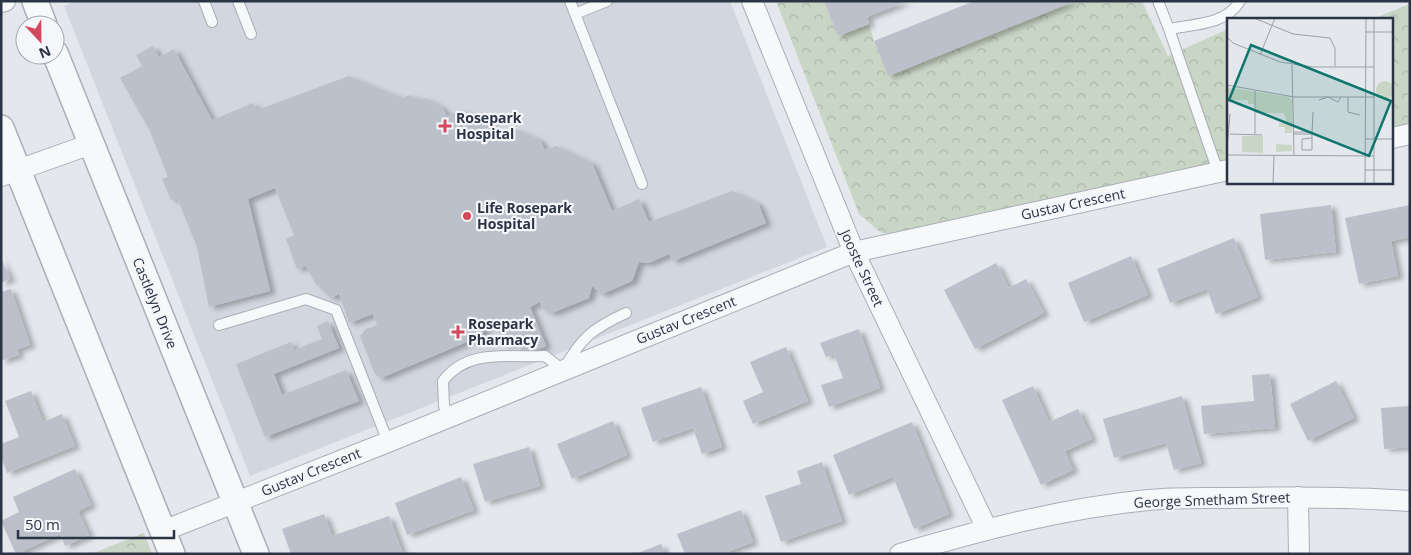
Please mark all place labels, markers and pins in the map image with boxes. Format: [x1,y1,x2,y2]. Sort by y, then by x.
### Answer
place label: Rosepark Hospital [456,108,522,143]
marker: Rosepark Hospital [438,119,452,133]
place label: Life Rosepark Hospital [477,198,572,233]
marker: Life Rosepark Hospital [461,210,473,222]
place label: Rosepark Pharmacy [468,314,538,349]
marker: Rosepark Pharmacy [452,326,464,338]

